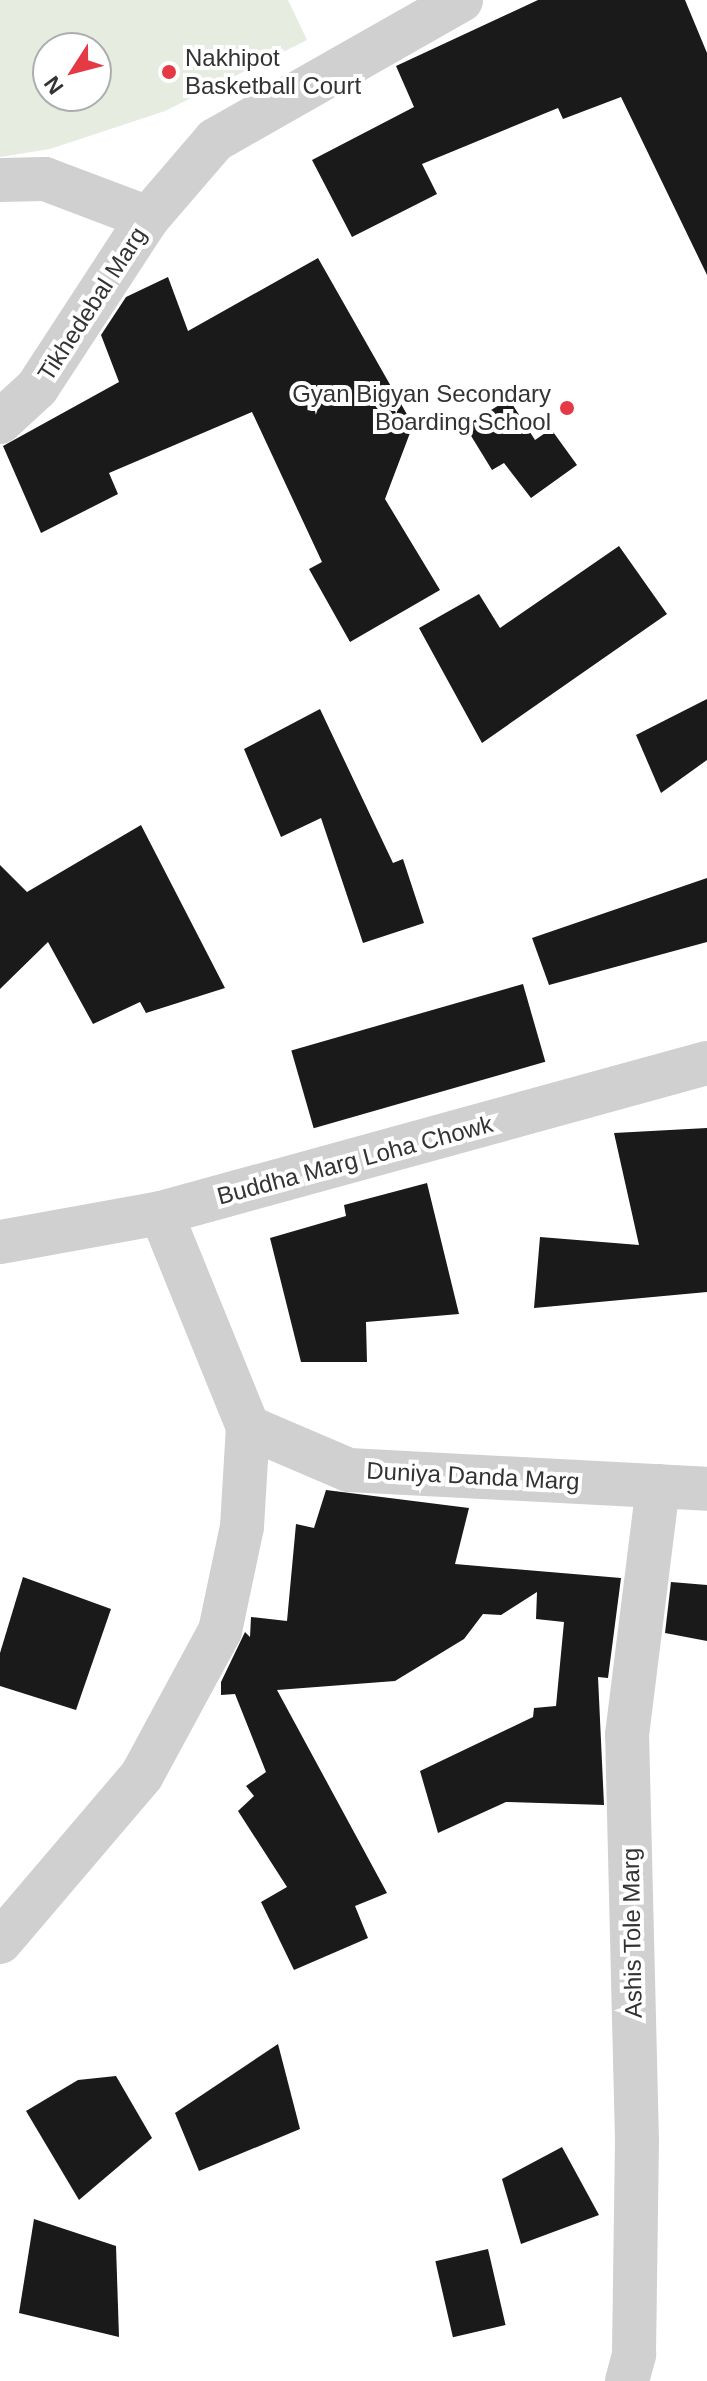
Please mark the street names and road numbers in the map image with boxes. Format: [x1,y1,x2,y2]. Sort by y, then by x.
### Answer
street label: Tikhedebal Marg [31,222,153,386]
street label: Buddha Marg Loha Chowk [214,1109,496,1211]
street label: Duniya Danda Marg [366,1456,580,1496]
street label: Ashis Tole Marg [616,1847,648,2019]

